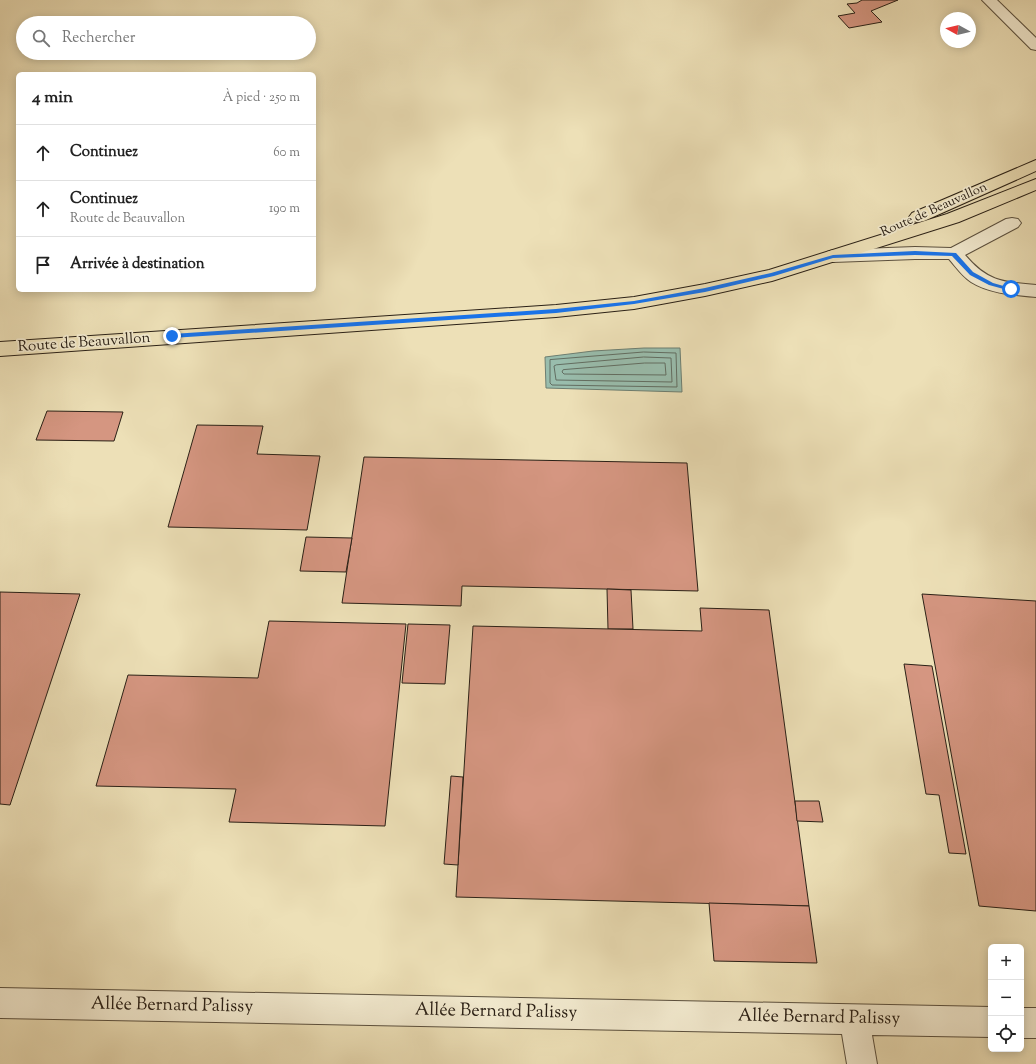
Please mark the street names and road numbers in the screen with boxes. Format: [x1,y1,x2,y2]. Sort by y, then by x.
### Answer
street label: Route de Beauvallon [878,178,991,242]
street label: Route de Beauvallon [17,328,151,358]
street label: Allée Bernard Palissy [91,992,253,1020]
street label: Allée Bernard Palissy [415,998,577,1026]
street label: Allée Bernard Palissy [738,1004,900,1032]

